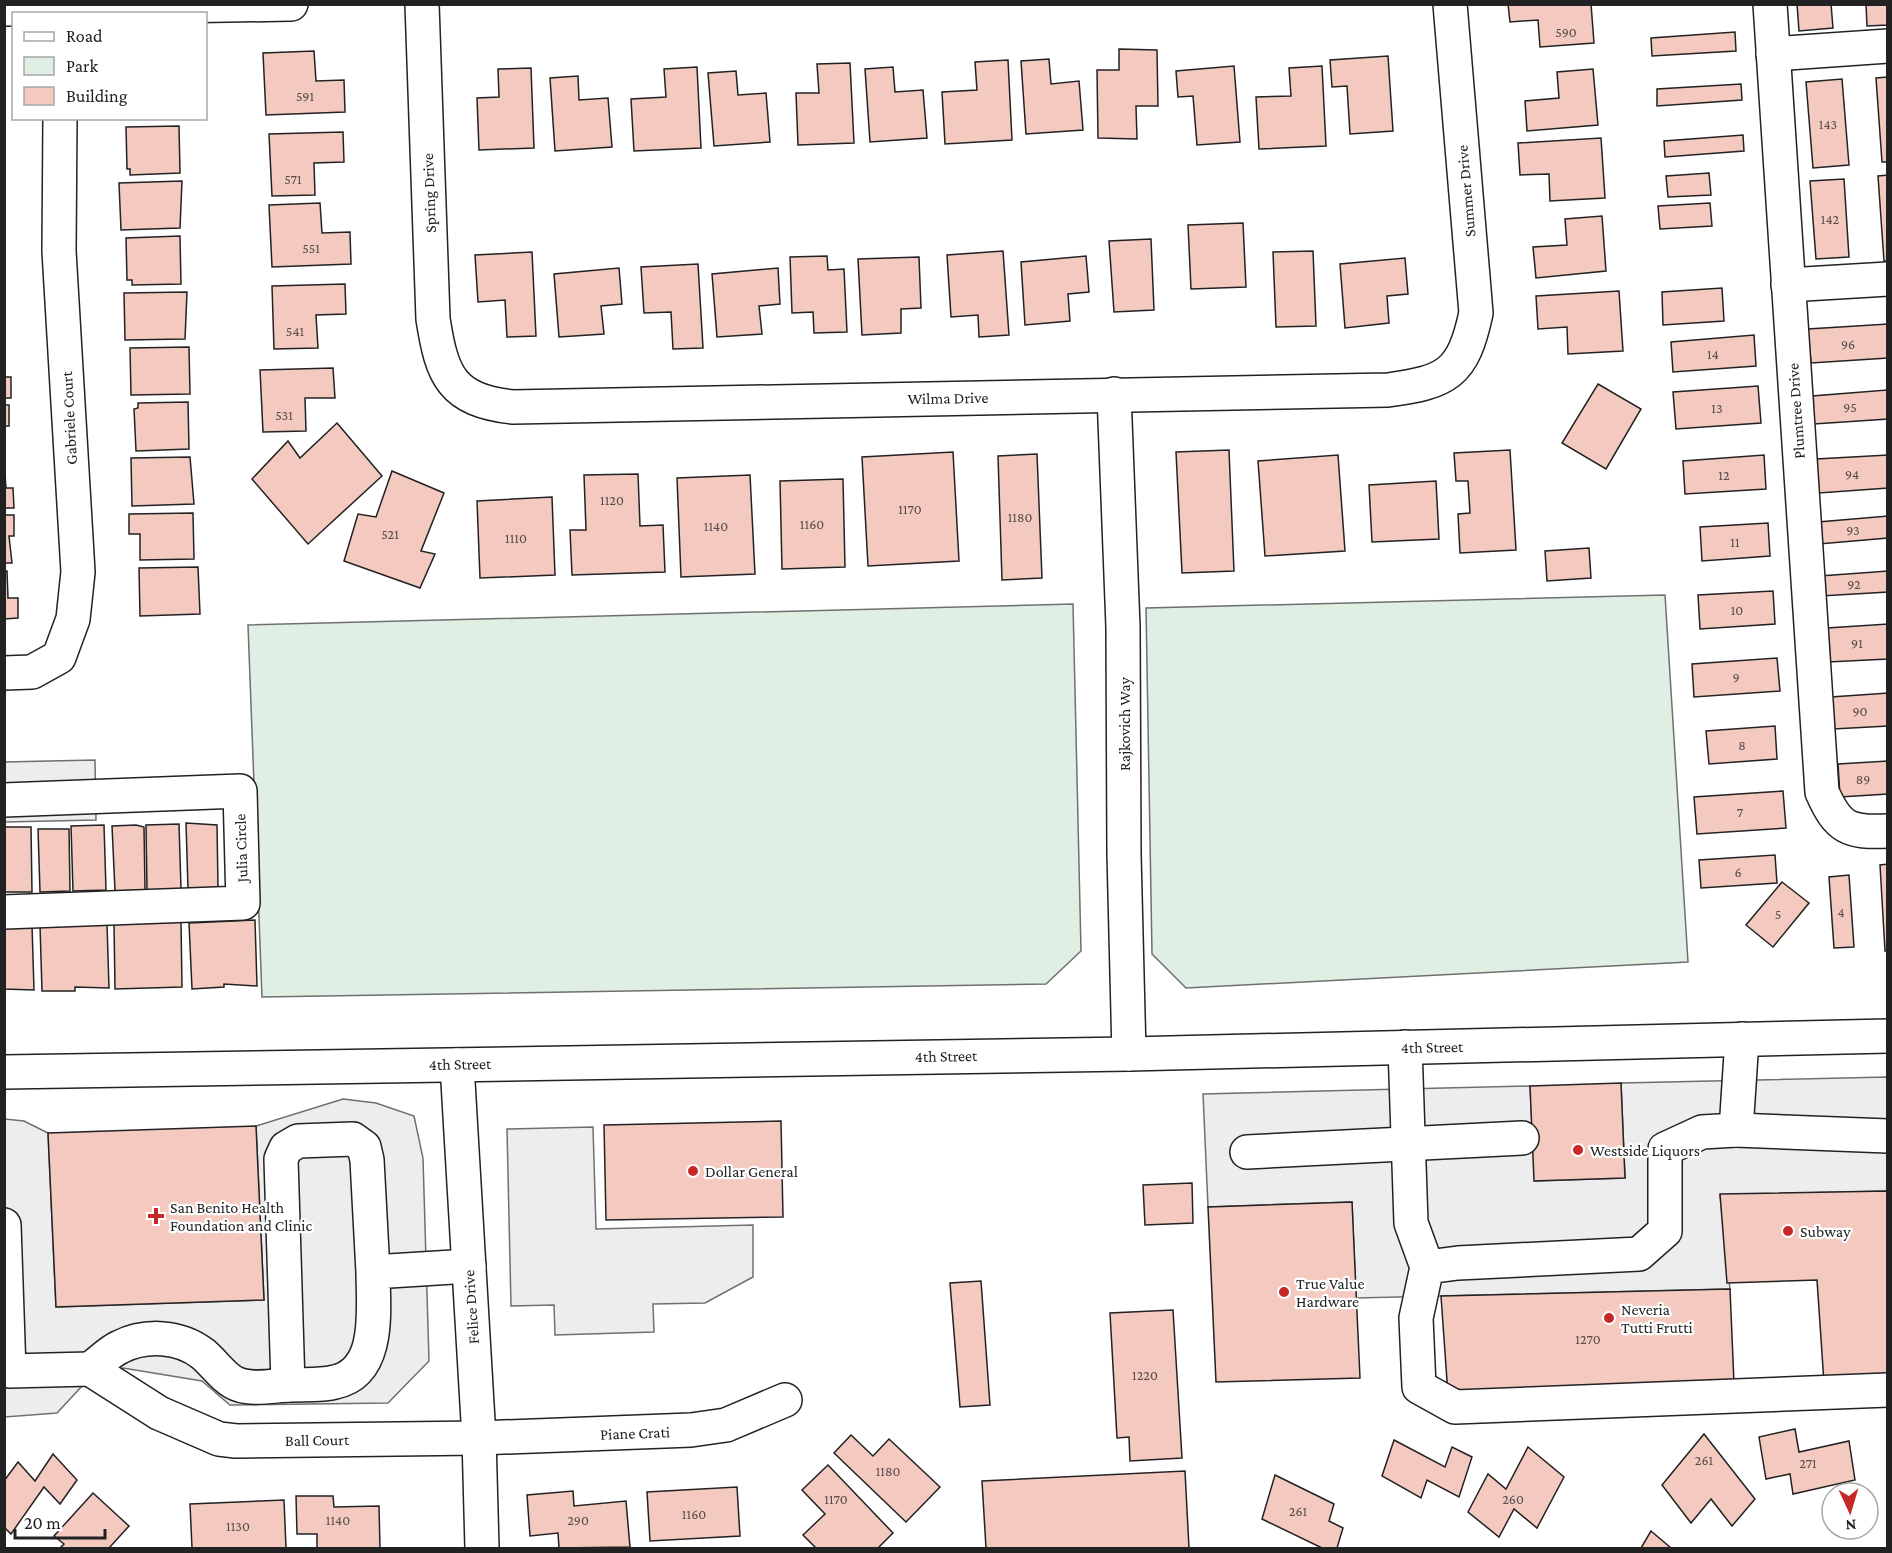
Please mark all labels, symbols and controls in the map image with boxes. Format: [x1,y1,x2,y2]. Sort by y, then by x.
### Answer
legend [12,12,207,120]
house number: 590 [1555,24,1577,40]
text: Road [66,26,103,46]
text: Park [66,56,98,76]
text: Building [66,86,128,106]
house number: 591 [296,88,314,104]
house number: 143 [1819,116,1837,132]
street label: Summer Drive [1454,144,1478,238]
street label: Spring Drive [419,153,440,233]
house number: 571 [284,171,302,187]
house number: 142 [1821,211,1839,227]
house number: 551 [302,240,320,256]
house number: 541 [286,323,305,339]
house number: 96 [1841,336,1855,352]
house number: 14 [1707,346,1719,362]
street label: Plumtree Drive [1784,362,1808,460]
street label: Gabriele Court [58,370,80,465]
street label: Wilma Drive [907,389,989,407]
house number: 95 [1843,399,1857,415]
house number: 13 [1711,400,1723,416]
house number: 531 [275,407,293,423]
house number: 94 [1845,466,1859,482]
house number: 12 [1718,467,1730,483]
house number: 1120 [600,492,624,508]
house number: 1170 [898,501,922,517]
house number: 1180 [1008,509,1032,525]
house number: 1160 [800,516,824,532]
house number: 1140 [704,518,728,534]
house number: 93 [1846,522,1860,538]
house number: 521 [381,526,399,542]
house number: 1110 [505,530,527,546]
house number: 11 [1730,534,1740,550]
house number: 92 [1847,576,1861,592]
house number: 10 [1731,602,1743,618]
house number: 91 [1851,635,1863,651]
house number: 9 [1732,669,1740,685]
street label: Rajkovich Way [1116,676,1134,771]
house number: 90 [1852,703,1868,719]
house number: 8 [1738,737,1746,753]
house number: 89 [1856,771,1870,787]
house number: 7 [1737,804,1744,820]
street label: Julia Circle [231,813,252,885]
house number: 6 [1734,864,1742,880]
house number: 4 [1837,904,1845,920]
house number: 5 [1775,906,1781,922]
street label: 4th Street [1401,1038,1464,1056]
street label: 4th Street [915,1047,978,1065]
street label: 4th Street [429,1055,492,1073]
place label: Westside Liquors [1590,1142,1700,1160]
marker: Westside Liquors [1571,1143,1585,1157]
place label: Dollar General [705,1163,798,1180]
marker: Dollar General [686,1164,700,1178]
place label: San Benito Health Foundation and Clinic [170,1199,312,1234]
marker: San Benito Health Foundation and Clinic [147,1207,165,1225]
place label: Subway [1800,1223,1851,1241]
marker: Subway [1781,1224,1795,1238]
street label: Felice Drive [460,1269,482,1345]
place label: True Value Hardware [1296,1275,1364,1310]
marker: True Value Hardware [1277,1285,1291,1299]
place label: Neveria Tutti Frutti [1621,1301,1693,1336]
marker: Neveria Tutti Frutti [1602,1311,1616,1325]
house number: 1270 [1575,1331,1601,1347]
house number: 1220 [1132,1367,1158,1383]
street label: Piane Crati [600,1423,670,1443]
street label: Ball Court [285,1431,350,1449]
house number: 261 [1695,1452,1714,1468]
house number: 271 [1799,1455,1817,1471]
house number: 1180 [876,1463,900,1479]
north arrow [1820,1481,1880,1541]
house number: 1170 [824,1491,848,1507]
house number: 260 [1502,1491,1524,1507]
scale bar [15,1502,105,1540]
house number: 261 [1289,1503,1308,1519]
house number: 1160 [682,1506,706,1522]
house number: 1140 [326,1512,350,1528]
house number: 290 [567,1512,589,1528]
text: 20 m [24,1513,61,1533]
text: N [1845,1517,1857,1534]
house number: 1130 [226,1518,250,1534]

